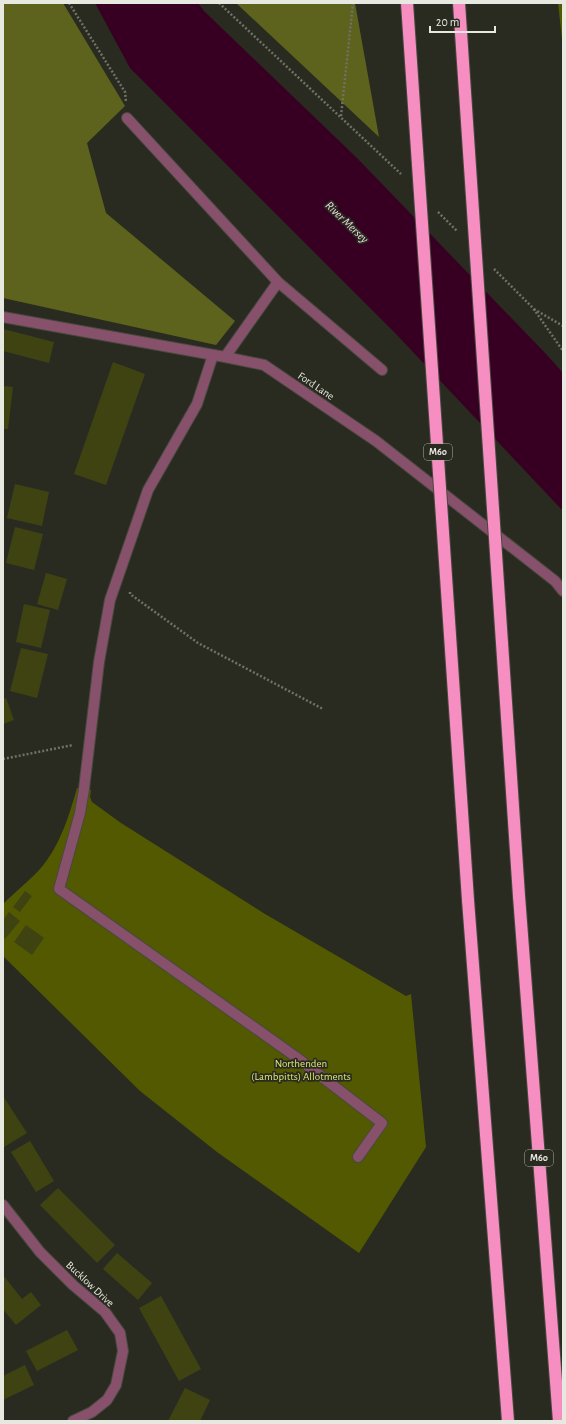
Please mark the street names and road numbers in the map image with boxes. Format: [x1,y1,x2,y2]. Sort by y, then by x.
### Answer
street label: Ford Lane [296,370,336,402]
road number: M60 [424,444,452,460]
road number: M60 [525,1150,553,1166]
street label: Bucklow Drive [64,1259,116,1309]

